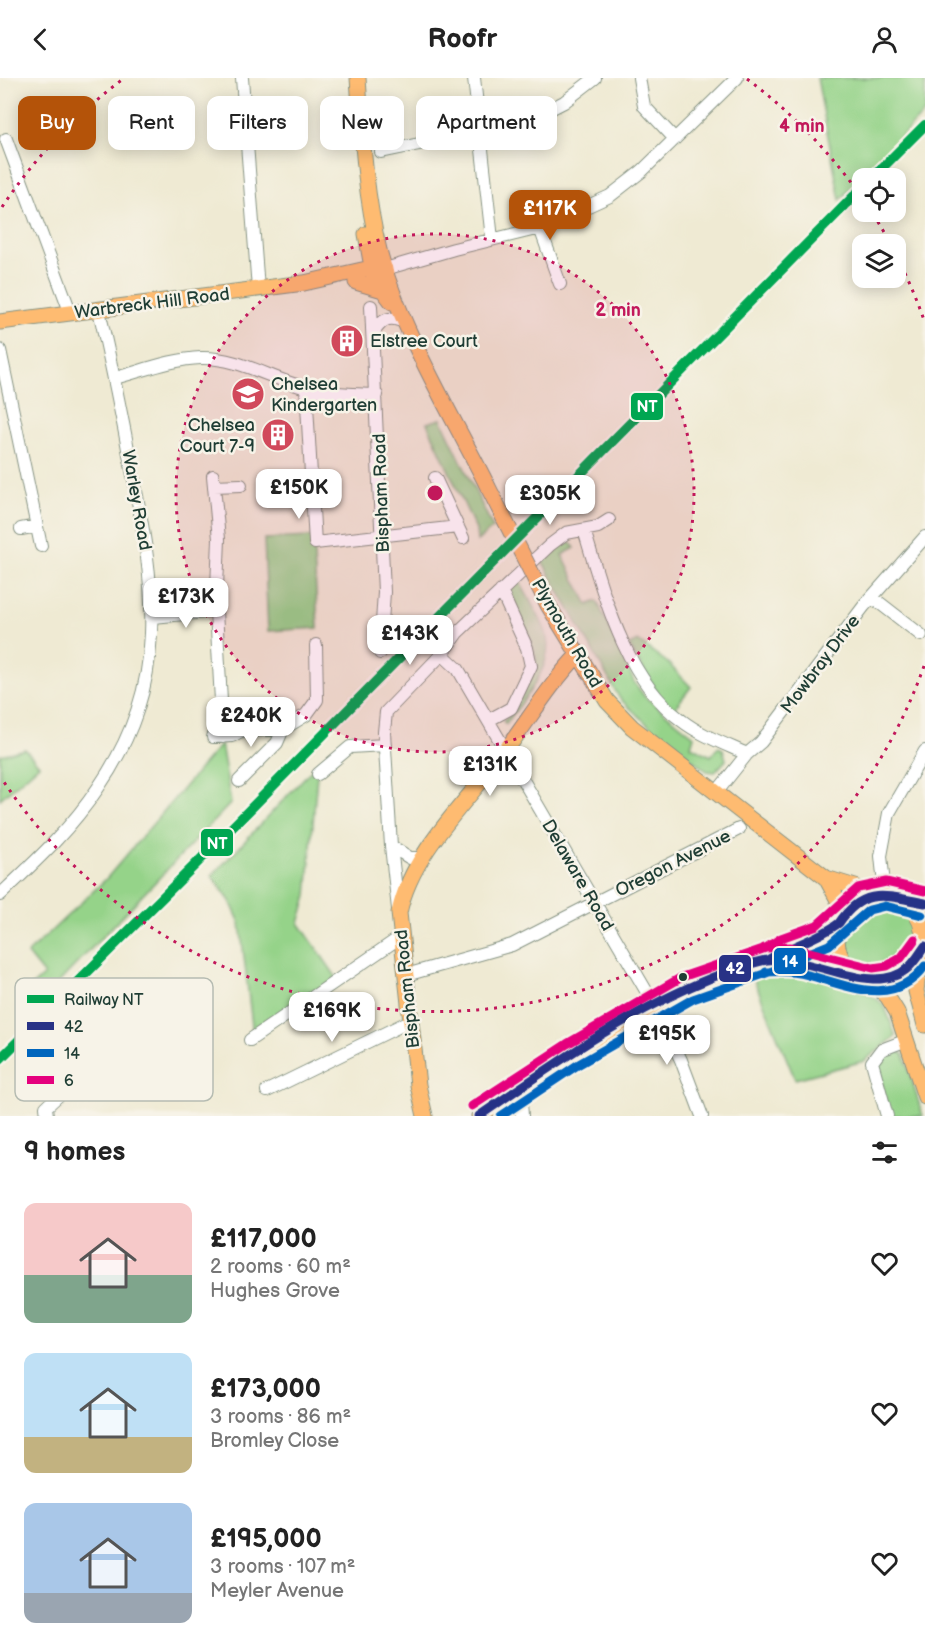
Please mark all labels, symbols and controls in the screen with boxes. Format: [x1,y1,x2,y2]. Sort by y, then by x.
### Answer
icon: back [24,23,57,56]
text: Roofr [428,23,497,55]
icon: person [868,23,901,56]
chip: Buy [18,96,96,150]
chip: Rent [108,96,195,150]
chip: Filters [207,96,308,150]
chip: New [320,96,404,150]
chip: Apartment [416,96,557,150]
text: 4 min [779,116,825,137]
map controls [852,168,906,288]
button: locate [852,168,906,222]
pin: £117K [508,190,592,241]
text: £117K [523,197,577,221]
button: layers [852,234,906,288]
street label: Warbreck Hill Road [73,284,231,323]
text: 2 min [595,300,641,321]
building icon: Elstree Court [329,323,365,359]
place label: Elstree Court [370,331,478,352]
place label: Chelsea Kindergarten [271,374,377,416]
school or university icon: Chelsea Kindergarten [230,376,266,412]
line badge: NT [630,392,664,421]
text: NT [636,398,658,417]
place label: Chelsea Court 7-9 [180,415,255,457]
building icon: Chelsea Court 7-9 [260,417,296,453]
street label: Bispham Road [369,433,394,553]
street label: Warley Road [117,448,156,552]
pin: £150K [257,469,341,520]
pin: £305K [508,475,592,526]
text: £150K [270,476,328,500]
text: £305K [519,482,581,506]
centre of rings [425,483,445,503]
street label: Plymouth Road [527,575,606,691]
pin: £173K [144,578,228,629]
text: £173K [157,585,215,609]
street label: Mowbray Drive [776,610,865,718]
pin: £143K [368,615,452,666]
text: £143K [381,622,439,646]
pin: £240K [209,697,293,748]
text: £240K [220,704,282,728]
pin: £131K [448,746,532,797]
text: £131K [463,753,517,777]
street label: Delaware Road [537,816,618,935]
street label: Oregon Avenue [612,825,735,902]
line badge: NT [200,828,234,857]
text: NT [206,835,228,854]
street label: Bispham Road [391,929,424,1049]
line badge: 14 [773,947,807,975]
text: 14 [782,953,799,972]
line badge: 42 [718,954,752,983]
text: 42 [725,960,745,979]
unlabelled marker [677,971,689,983]
legend [15,978,213,1101]
text: Railway NT [64,991,144,1010]
pin: £169K [290,992,374,1043]
text: £169K [303,999,361,1023]
pin: £195K [625,1015,709,1066]
text: 42 [64,1018,84,1037]
text: £195K [638,1022,696,1046]
text: 14 [64,1045,80,1064]
text: 6 [64,1072,74,1091]
icon: filters [868,1136,901,1169]
text: 9 homes [24,1137,125,1168]
text: £117,000 [210,1224,317,1255]
icon: home [72,1227,144,1299]
icon: heart [868,1247,901,1280]
text: 2 rooms · 60 m² [210,1255,351,1279]
text: Hughes Grove [210,1279,340,1303]
text: £173,000 [210,1374,321,1405]
icon: home [72,1377,144,1449]
icon: heart [868,1397,901,1430]
text: 3 rooms · 86 m² [210,1405,351,1429]
text: Bromley Close [210,1429,339,1453]
text: £195,000 [210,1524,322,1555]
icon: home [72,1527,144,1599]
icon: heart [868,1547,901,1580]
text: 3 rooms · 107 m² [210,1555,355,1579]
text: Meyler Avenue [210,1579,344,1603]

